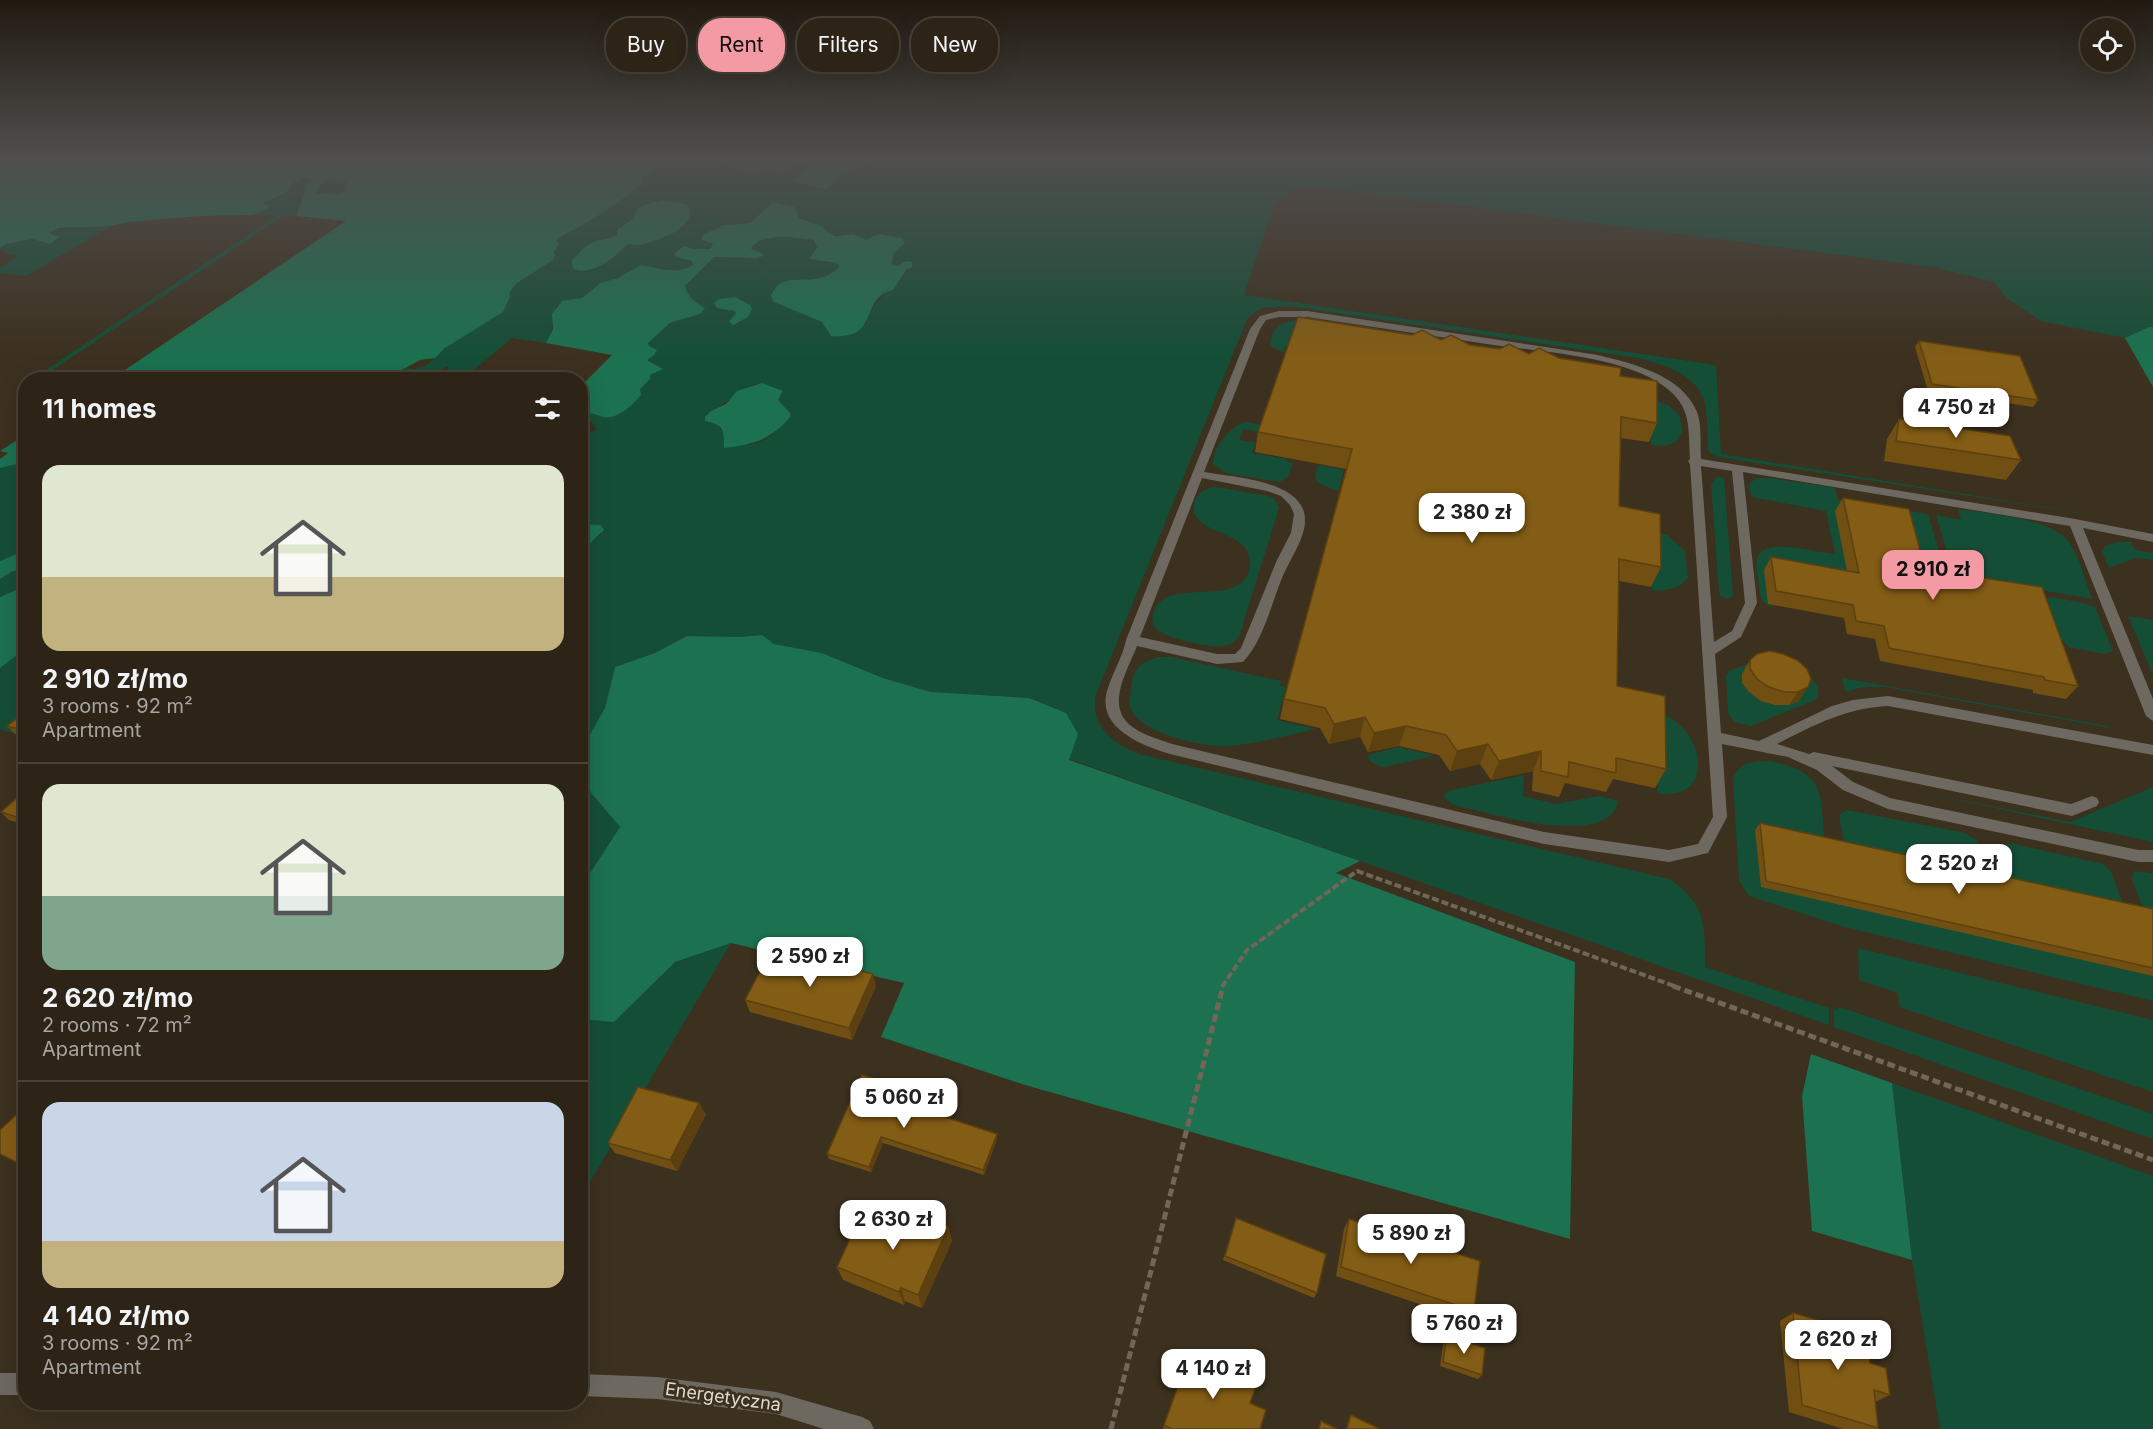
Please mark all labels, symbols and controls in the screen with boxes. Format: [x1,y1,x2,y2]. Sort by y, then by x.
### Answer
chip: Buy [606,18,686,72]
chip: Rent [698,18,785,72]
chip: Filters [797,18,899,72]
chip: New [911,18,998,72]
map controls [2080,18,2134,72]
button: locate [2080,18,2134,72]
pin: 4 750 zł [1894,388,2018,439]
icon: filters [531,392,564,425]
text: 11 homes [42,393,157,424]
text: 4 750 zł [1917,395,1995,419]
pin: 2 380 zł [1410,493,1534,544]
text: 2 380 zł [1433,500,1511,524]
icon: home [249,504,357,612]
pin: 2 910 zł [1871,550,1995,601]
text: 2 910 zł [1896,557,1970,581]
text: 2 910 zł/mo [42,663,188,694]
text: 3 rooms · 92 m² [42,694,193,718]
text: Apartment [42,718,141,742]
icon: home [249,823,357,931]
pin: 2 520 zł [1897,844,2021,895]
text: 2 520 zł [1920,851,1998,875]
pin: 2 590 zł [748,937,872,988]
text: 2 590 zł [771,944,849,968]
text: 2 620 zł/mo [42,982,193,1013]
text: 2 rooms · 72 m² [42,1013,192,1037]
text: Apartment [42,1037,141,1061]
pin: 5 060 zł [842,1078,966,1129]
text: 5 060 zł [864,1085,944,1109]
icon: home [249,1141,357,1249]
pin: 2 630 zł [831,1200,955,1251]
text: 2 630 zł [854,1207,932,1231]
pin: 5 890 zł [1349,1214,1473,1265]
text: 5 890 zł [1372,1221,1450,1245]
text: 4 140 zł/mo [42,1300,190,1331]
pin: 5 760 zł [1402,1304,1526,1355]
text: 5 760 zł [1426,1311,1502,1335]
pin: 2 620 zł [1776,1320,1900,1371]
text: 2 620 zł [1799,1327,1877,1351]
text: 3 rooms · 92 m² [42,1331,193,1355]
pin: 4 140 zł [1151,1349,1275,1400]
text: Apartment [42,1355,141,1379]
text: 4 140 zł [1175,1356,1251,1380]
street label: Energetyczna [664,1378,782,1415]

